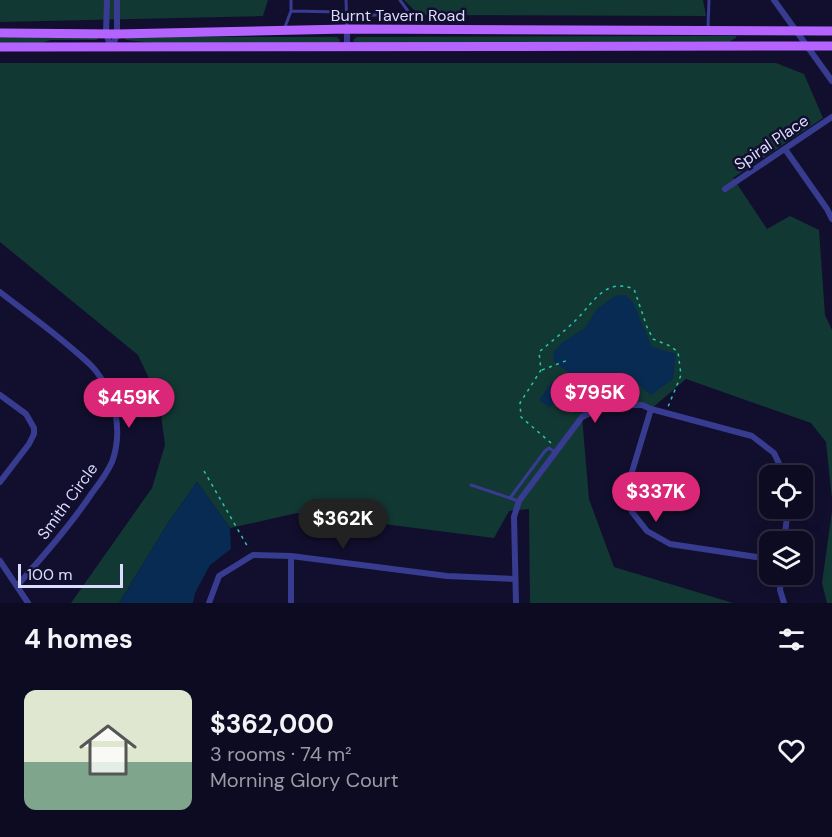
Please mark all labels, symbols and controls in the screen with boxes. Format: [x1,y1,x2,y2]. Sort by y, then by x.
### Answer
street label: Burnt Tavern Road [331,5,465,26]
street label: Spiral Place [730,110,813,175]
pin: $795K [553,373,637,424]
pin: $459K [87,378,171,429]
text: $795K [565,379,625,405]
text: $459K [98,384,160,410]
street label: Smith Circle [33,459,102,544]
map controls [759,465,813,585]
button: locate [759,465,813,519]
pin: $337K [614,472,698,523]
text: $337K [626,478,686,504]
pin: $362K [301,499,385,550]
text: $362K [312,505,374,531]
button: layers [759,531,813,585]
scale bar [18,561,123,588]
text: 100 m [27,564,72,585]
text: 4 homes [24,622,133,656]
icon: filters [775,623,808,656]
text: $362,000 [210,707,334,741]
icon: home [72,714,144,786]
icon: heart [775,734,808,767]
text: 3 rooms · 74 m² [210,741,352,767]
text: Morning Glory Court [210,767,399,793]

